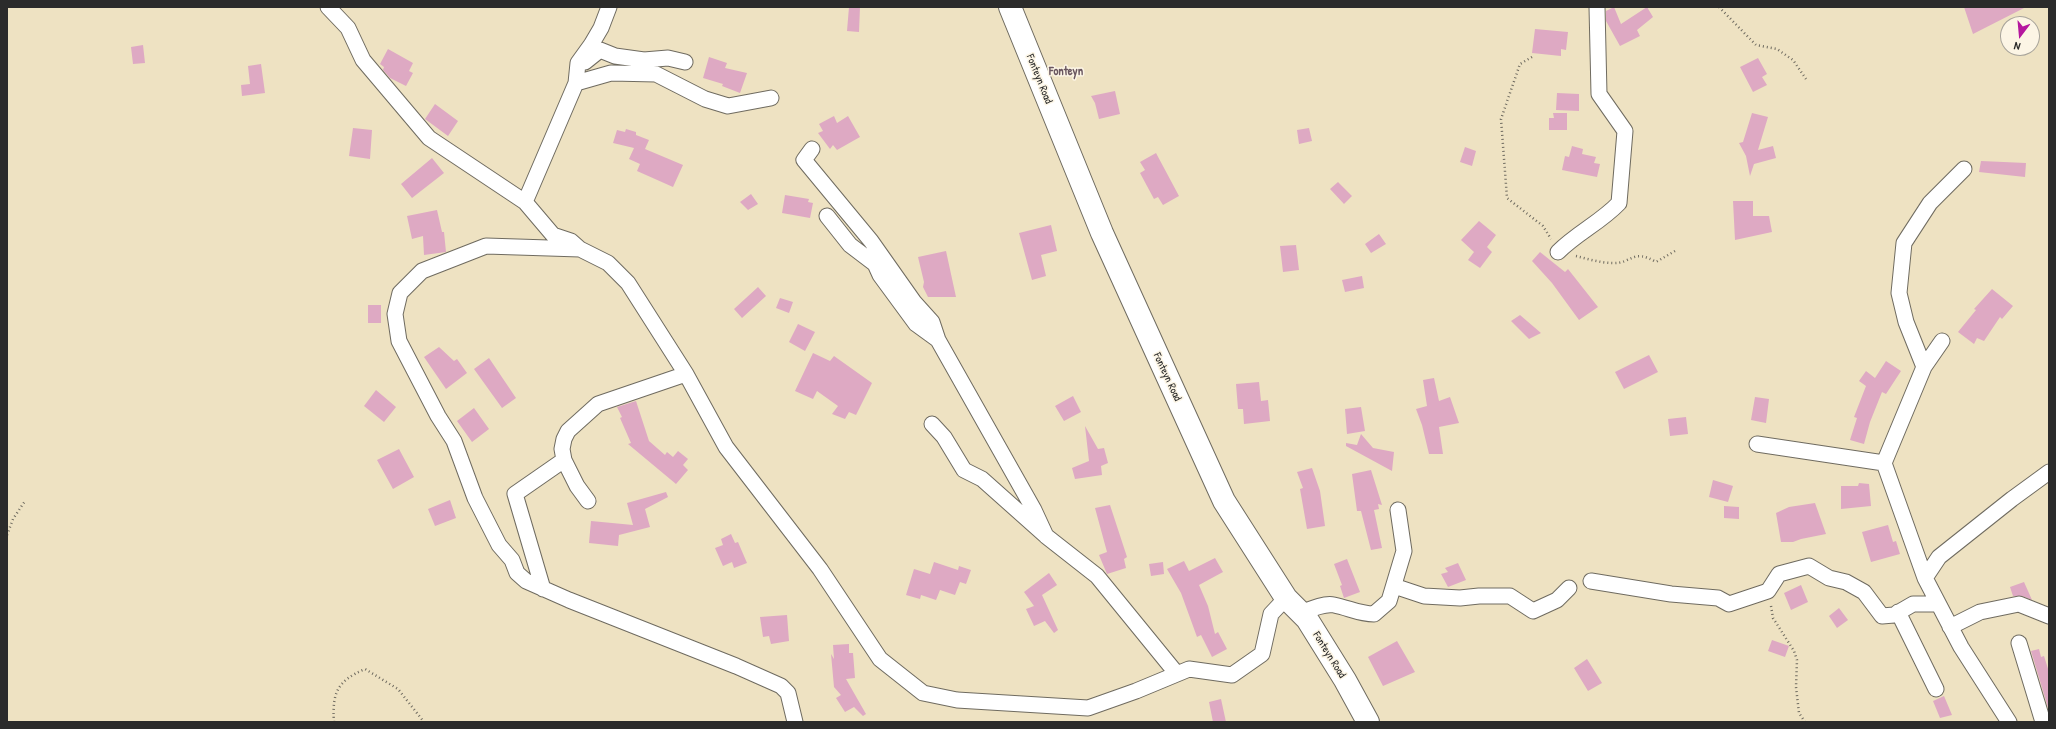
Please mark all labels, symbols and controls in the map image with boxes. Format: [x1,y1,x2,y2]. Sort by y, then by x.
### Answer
north arrow [2000,16,2040,56]
text: N [2012,39,2022,54]
street label: Fonteyn Road [1023,52,1055,106]
district label: Fonteyn [1049,65,1083,79]
street label: Fonteyn Road [1150,351,1184,403]
street label: Fonteyn Road [1310,630,1348,680]

